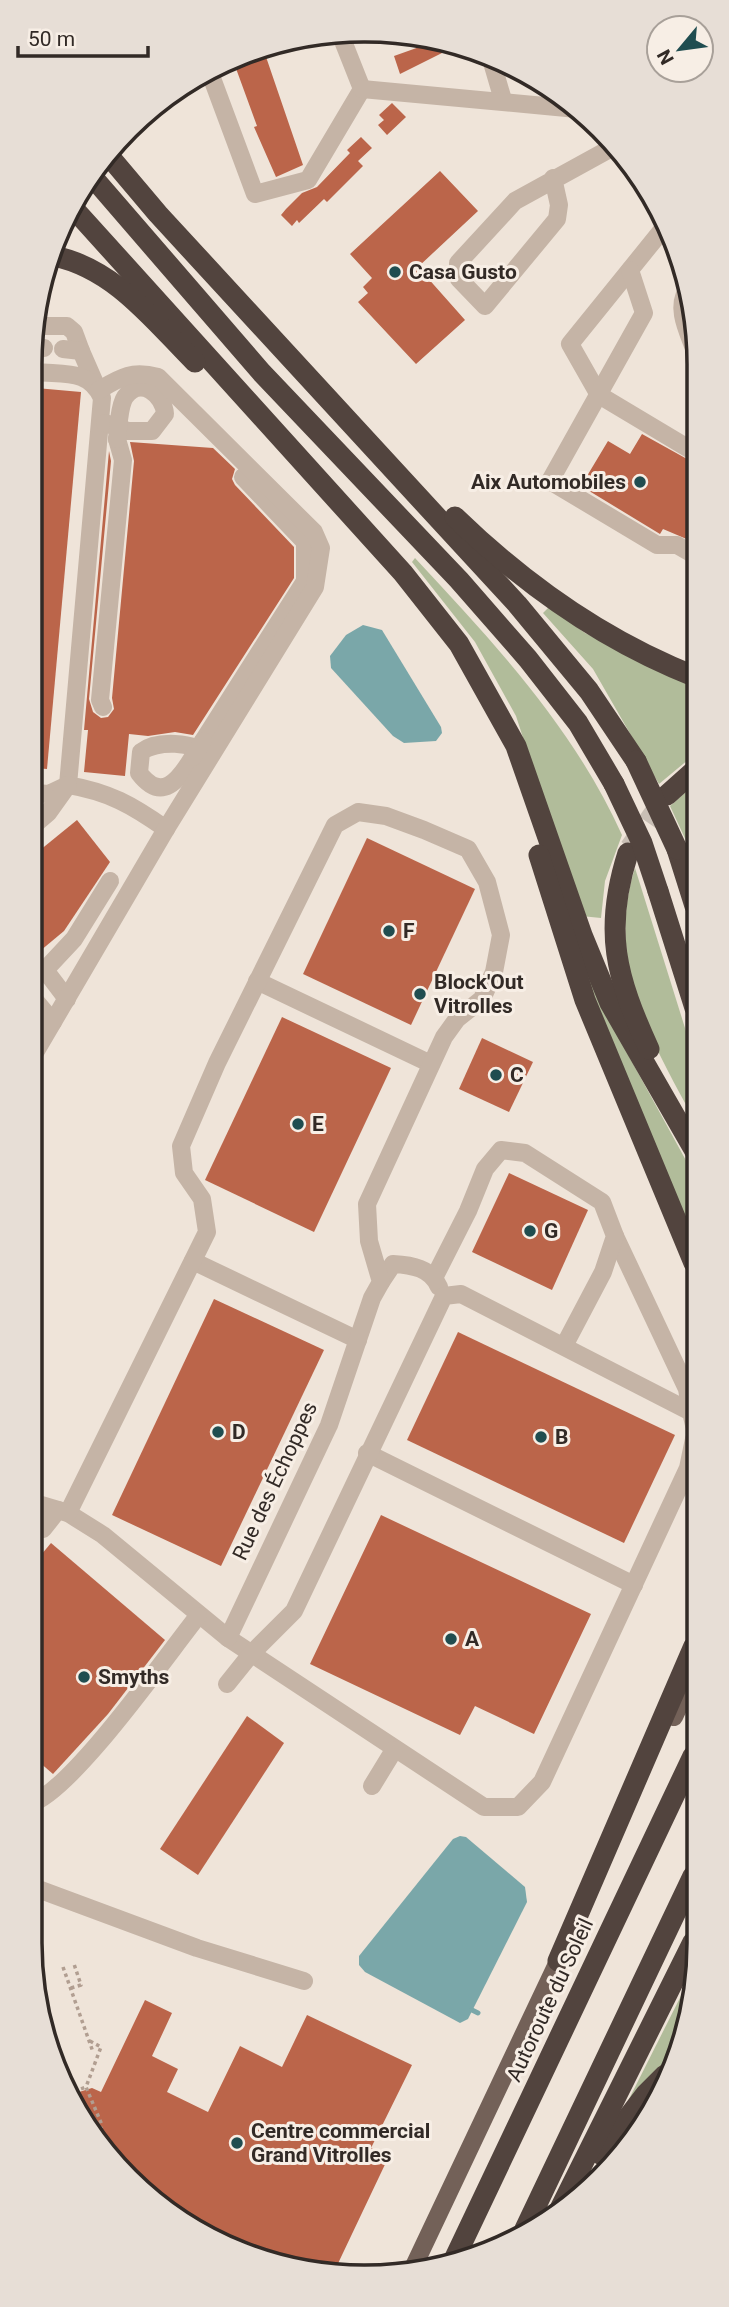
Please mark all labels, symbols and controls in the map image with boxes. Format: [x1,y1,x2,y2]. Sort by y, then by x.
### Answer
scale bar [18,14,147,58]
north arrow [645,14,715,84]
text: 50 m [28,27,75,51]
text: N [652,46,679,68]
place label: Casa Gusto [409,260,517,284]
marker: Casa Gusto [387,264,403,280]
place label: Aix Automobiles [471,470,626,494]
marker: Aix Automobiles [632,474,648,490]
place label: F [403,919,415,943]
marker: F [381,923,397,939]
place label: Block'Out Vitrolles [434,970,524,1018]
marker: Block'Out Vitrolles [412,986,428,1002]
place label: C [510,1063,524,1087]
marker: C [488,1067,504,1083]
place label: E [312,1112,324,1136]
marker: E [290,1116,306,1132]
place label: G [544,1219,558,1243]
marker: G [522,1223,538,1239]
street label: Rue des Échoppes [228,1398,322,1564]
place label: D [232,1420,246,1444]
marker: D [210,1424,226,1440]
place label: B [555,1425,568,1449]
marker: B [533,1429,549,1445]
place label: A [465,1627,480,1651]
marker: A [443,1631,459,1647]
place label: Smyths [98,1665,170,1689]
marker: Smyths [76,1669,92,1685]
street label: Autoroute du Soleil [502,1915,598,2085]
place label: Centre commercial Grand Vitrolles [251,2119,430,2167]
marker: Centre commercial Grand Vitrolles [229,2135,245,2151]

